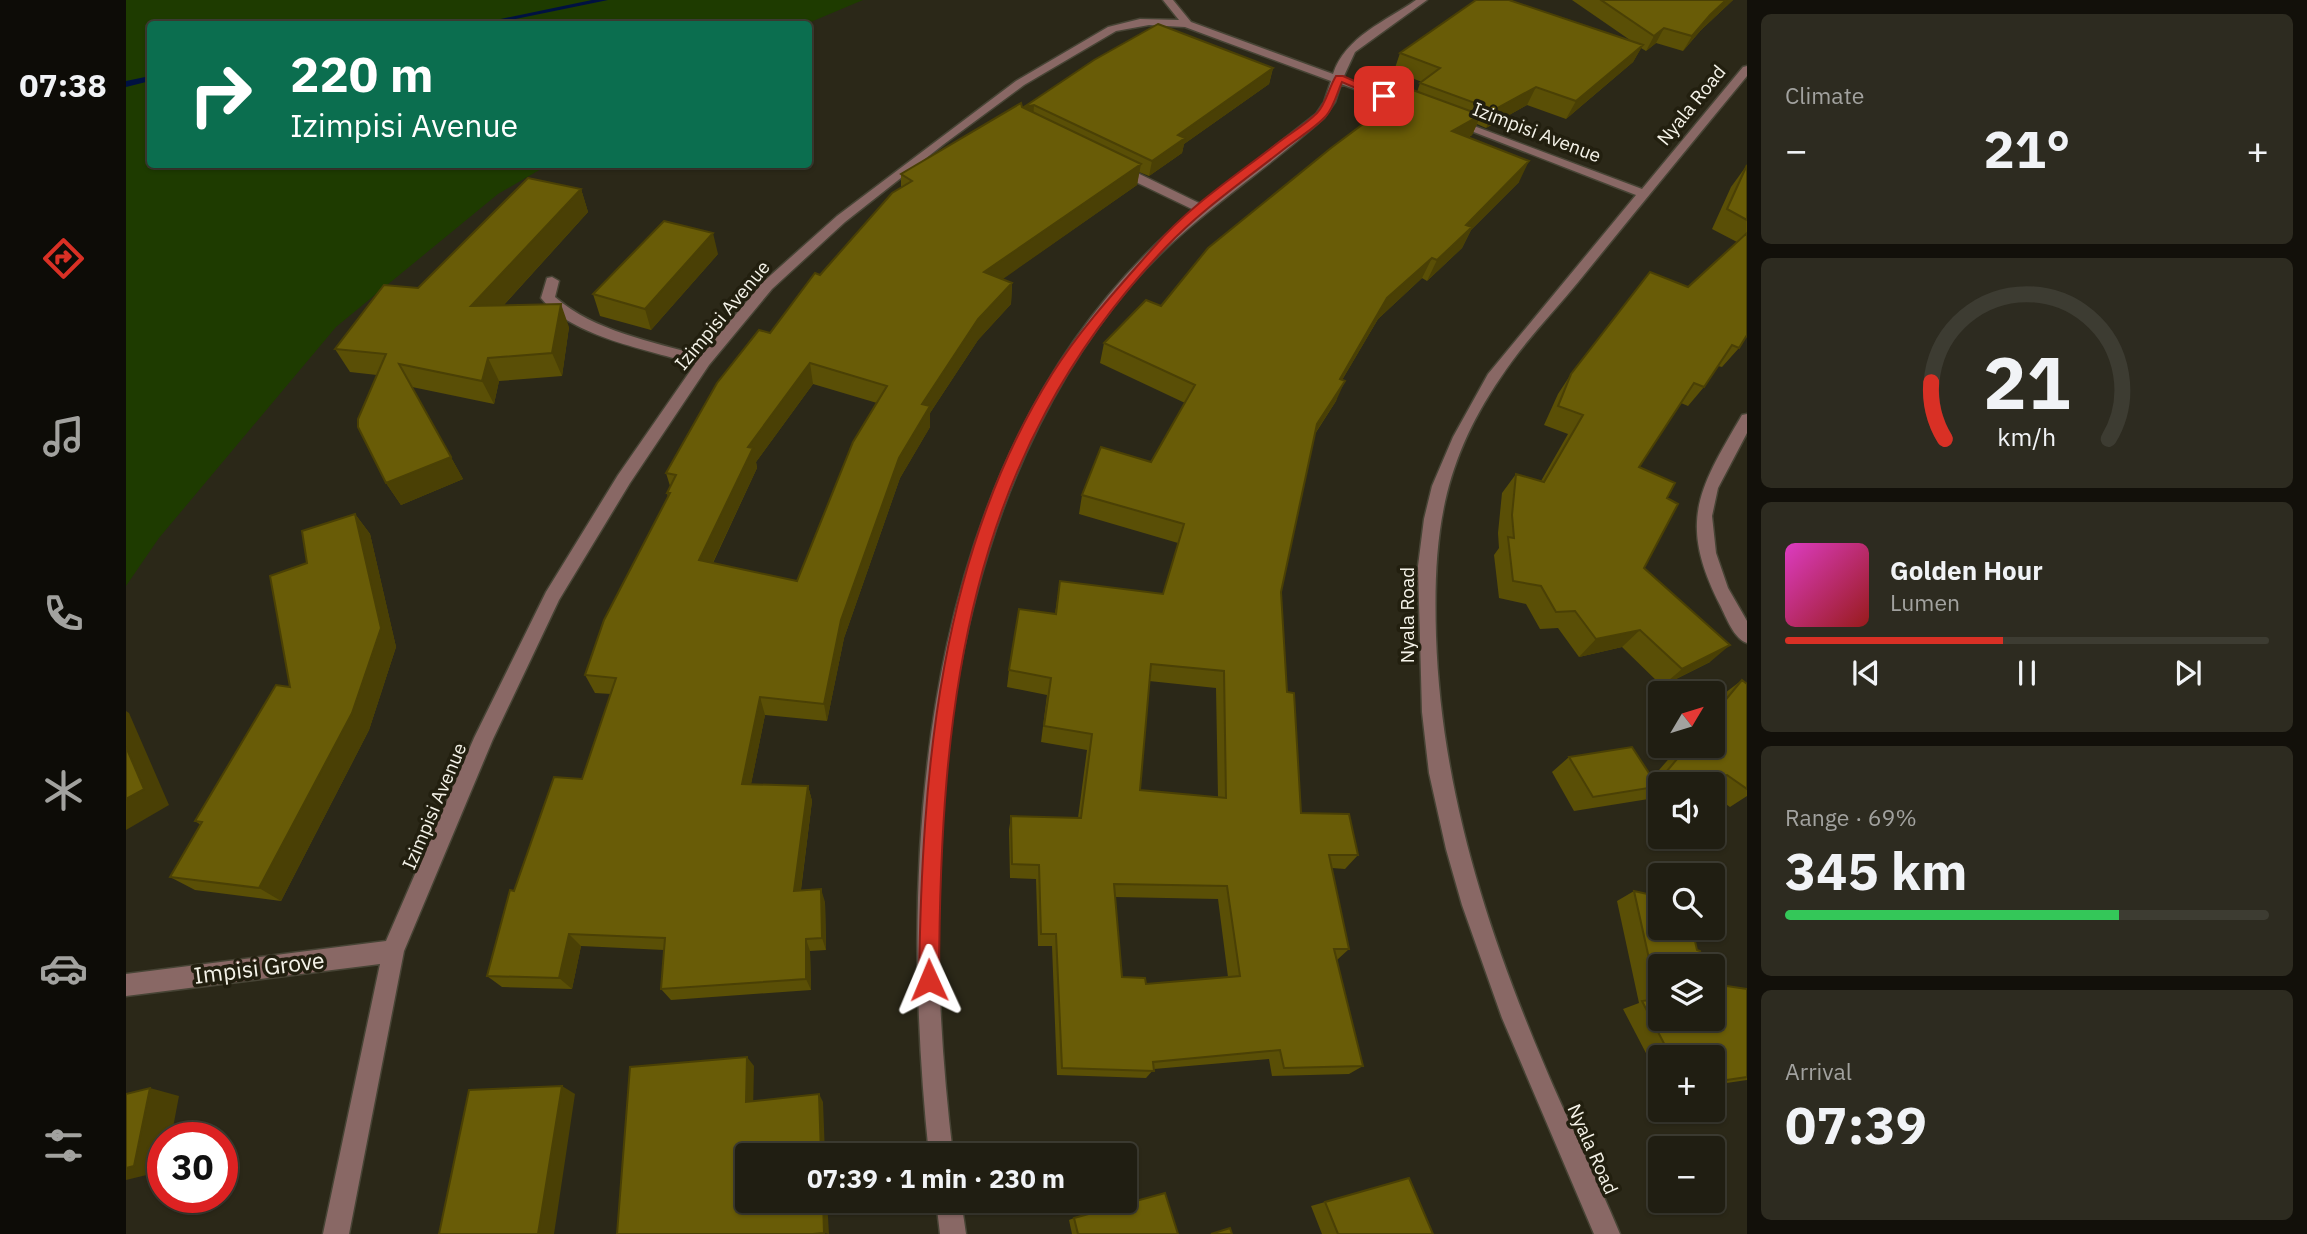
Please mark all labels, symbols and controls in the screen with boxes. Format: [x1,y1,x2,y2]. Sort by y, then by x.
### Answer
text: 220 m [290,42,434,105]
icon: right [175,49,266,140]
street label: Nyala Road [1651,60,1731,150]
text: 07:38 [19,64,107,106]
pin [1354,66,1414,126]
icon: arrive [1365,77,1403,115]
text: Climate [1785,80,1864,110]
street label: Izimpisi Avenue [1469,97,1605,167]
text: Izimpisi Avenue [290,104,518,146]
text: 21° [1984,115,2070,182]
text: − [1785,125,1808,174]
text: + [2246,125,2269,174]
icon: directions [39,234,88,283]
street label: Izimpisi Avenue [669,255,775,375]
text: 21 [1983,334,2071,429]
icon: music [39,412,88,461]
text: km/h [1998,420,2056,453]
text: Golden Hour [1890,553,2043,587]
street label: Nyala Road [1395,567,1419,663]
text: Lumen [1890,587,1960,617]
icon: phone [39,589,88,638]
icon: previous [1847,654,1885,692]
icon: pause [2008,654,2046,692]
icon: next [2169,654,2207,692]
north arrow [1648,681,1726,758]
map controls [1648,681,1725,1213]
street label: Izimpisi Avenue [396,739,472,873]
icon: climate [39,766,88,815]
button: sound [1648,772,1725,849]
text: Range · 69% [1785,802,1917,832]
text: 345 km [1785,837,1967,904]
button: search [1648,863,1725,940]
position arrow [892,943,966,1017]
icon: car [39,944,88,993]
street label: Impisi Grove [192,944,326,990]
button: layers [1648,954,1725,1031]
button: + [1648,1045,1725,1122]
text: Arrival [1785,1056,1852,1086]
text: 07:39 [1785,1091,1927,1158]
street label: Nyala Road [1562,1100,1624,1198]
icon: filters [39,1121,88,1170]
speed limit sign: 30 [147,1122,238,1213]
button: − [1648,1136,1725,1213]
text: 07:39 · 1 min · 230 m [807,1161,1065,1195]

